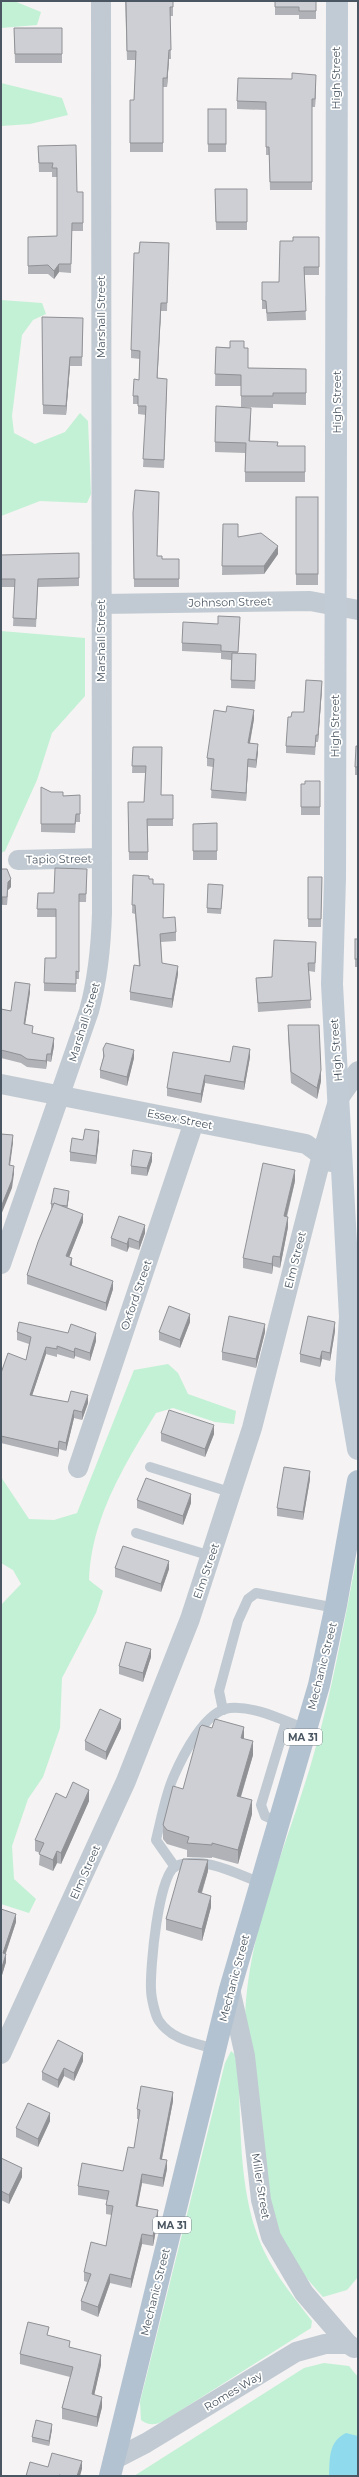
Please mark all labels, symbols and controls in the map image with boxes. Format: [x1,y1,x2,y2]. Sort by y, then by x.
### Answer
street label: High Street [329,46,343,110]
street label: Marshall Street [94,275,108,358]
street label: High Street [330,370,344,434]
street label: Johnson Street [187,594,272,610]
street label: Marshall Street [94,599,108,682]
street label: High Street [328,694,342,758]
street label: Tapio Street [26,851,93,867]
street label: Marshall Street [65,980,103,1064]
street label: High Street [327,1018,345,1082]
street label: Essex Street [146,1106,214,1132]
street label: Elm Street [281,1230,309,1290]
street label: Oxford Street [117,1258,155,1332]
street label: Elm Street [190,1541,222,1601]
street label: Mechanic Street [304,1620,340,1711]
road number: MA 31 [284,1729,322,1745]
street label: Elm Street [67,1842,103,1901]
street label: Mechanic Street [216,1932,253,2023]
street label: Miller Street [249,2152,273,2220]
road number: MA 31 [153,2217,191,2233]
street label: Mechanic Street [137,2246,173,2337]
street label: Romes Way [201,2368,265,2414]

